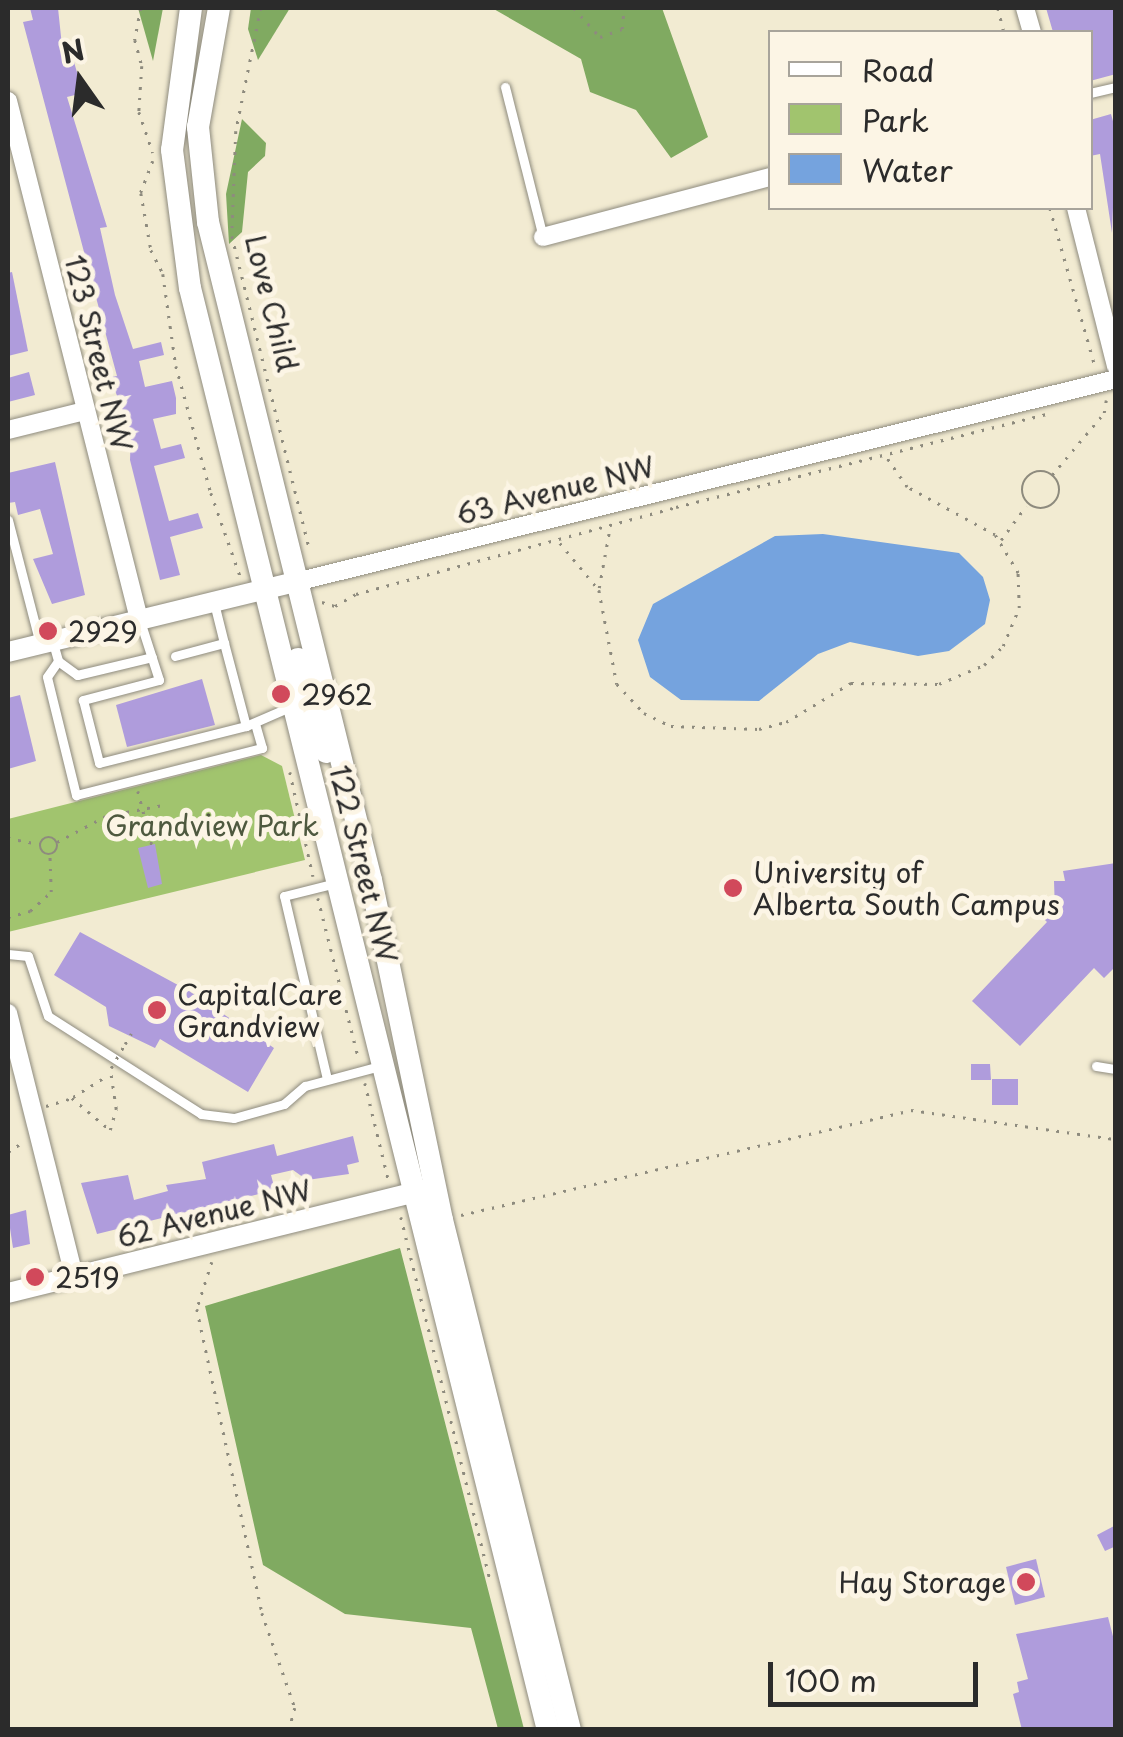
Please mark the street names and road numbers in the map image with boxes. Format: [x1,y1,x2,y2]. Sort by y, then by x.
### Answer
street label: Love Child [239,231,305,375]
street label: 123 Street NW [58,250,140,456]
street label: 63 Avenue NW [453,449,657,531]
street label: 122 Street NW [323,761,405,967]
street label: 62 Avenue NW [112,1172,316,1254]

